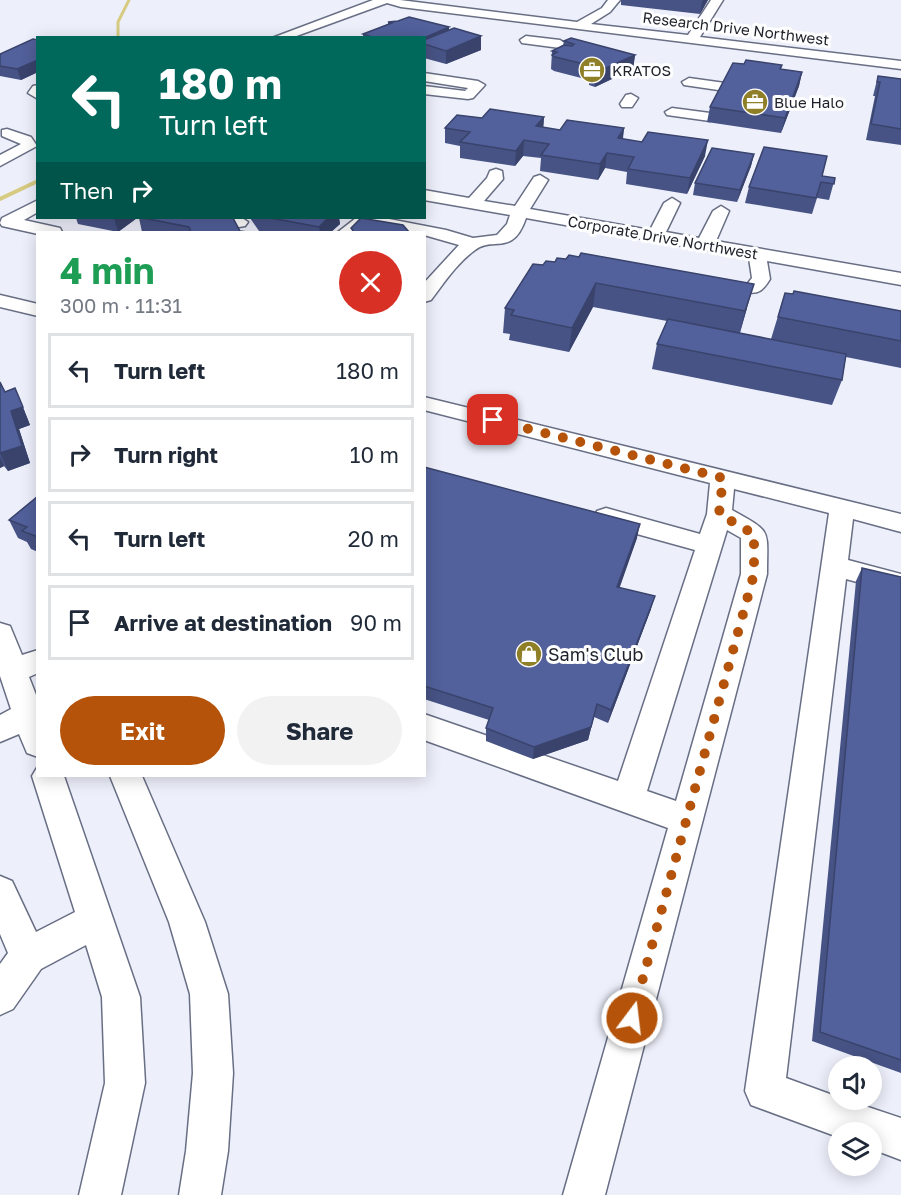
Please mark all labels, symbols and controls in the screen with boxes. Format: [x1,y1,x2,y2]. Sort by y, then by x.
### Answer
street label: Research Drive Northwest [642,8,830,48]
office icon: KRATOS [577,55,607,85]
text: 180 m [159,58,282,108]
icon: left [60,60,138,138]
place label: KRATOS [612,61,671,79]
office icon: Blue Halo [740,87,770,117]
place label: Blue Halo [774,93,844,111]
text: Turn left [159,109,268,141]
icon: right [125,174,158,207]
text: Then [60,177,113,204]
street label: Corporate Drive Northwest [566,211,760,263]
text: 4 min [60,249,155,292]
button: close [339,251,402,314]
text: 300 m · 11:31 [60,293,182,317]
icon: left [63,354,96,387]
text: Turn left [114,357,205,384]
text: 180 m [336,357,399,384]
pin [467,394,518,445]
icon: arrive [476,403,509,436]
icon: right [63,438,96,471]
text: Turn right [114,441,218,468]
text: 10 m [350,441,399,468]
icon: left [63,522,96,555]
text: Turn left [114,525,205,552]
text: 20 m [348,525,399,552]
icon: arrive [63,606,96,639]
text: Arrive at destination [114,609,332,636]
text: 90 m [350,609,402,636]
shop icon: Sam's Club [514,639,544,669]
place label: Sam's Club [548,643,643,665]
button: Exit [60,696,225,765]
button: Share [237,696,402,765]
position arrow [600,986,664,1050]
map controls [828,1056,882,1176]
button: sound [828,1056,882,1110]
button: layers [828,1122,882,1176]

